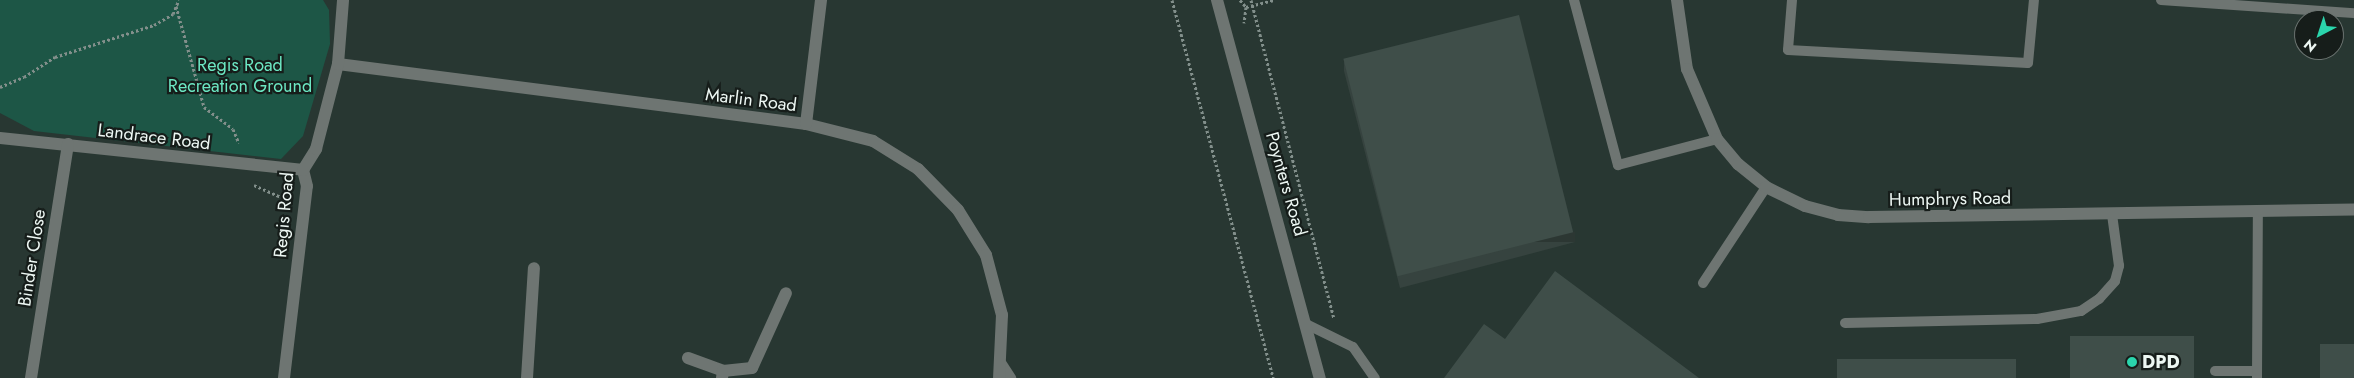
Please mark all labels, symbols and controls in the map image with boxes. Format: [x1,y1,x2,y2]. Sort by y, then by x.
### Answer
north arrow [2294,10,2344,60]
text: N [2299,34,2321,57]
park label: Regis Road Recreation Ground [168,55,312,98]
street label: Marlin Road [704,84,798,116]
street label: Landrace Road [96,119,212,155]
street label: Poynters Road [1261,129,1311,239]
street label: Regis Road [270,171,298,259]
street label: Humphrys Road [1889,187,2011,211]
street label: Binder Close [14,208,50,308]
place label: DPD [2142,351,2180,373]
marker: DPD [2126,356,2138,368]

